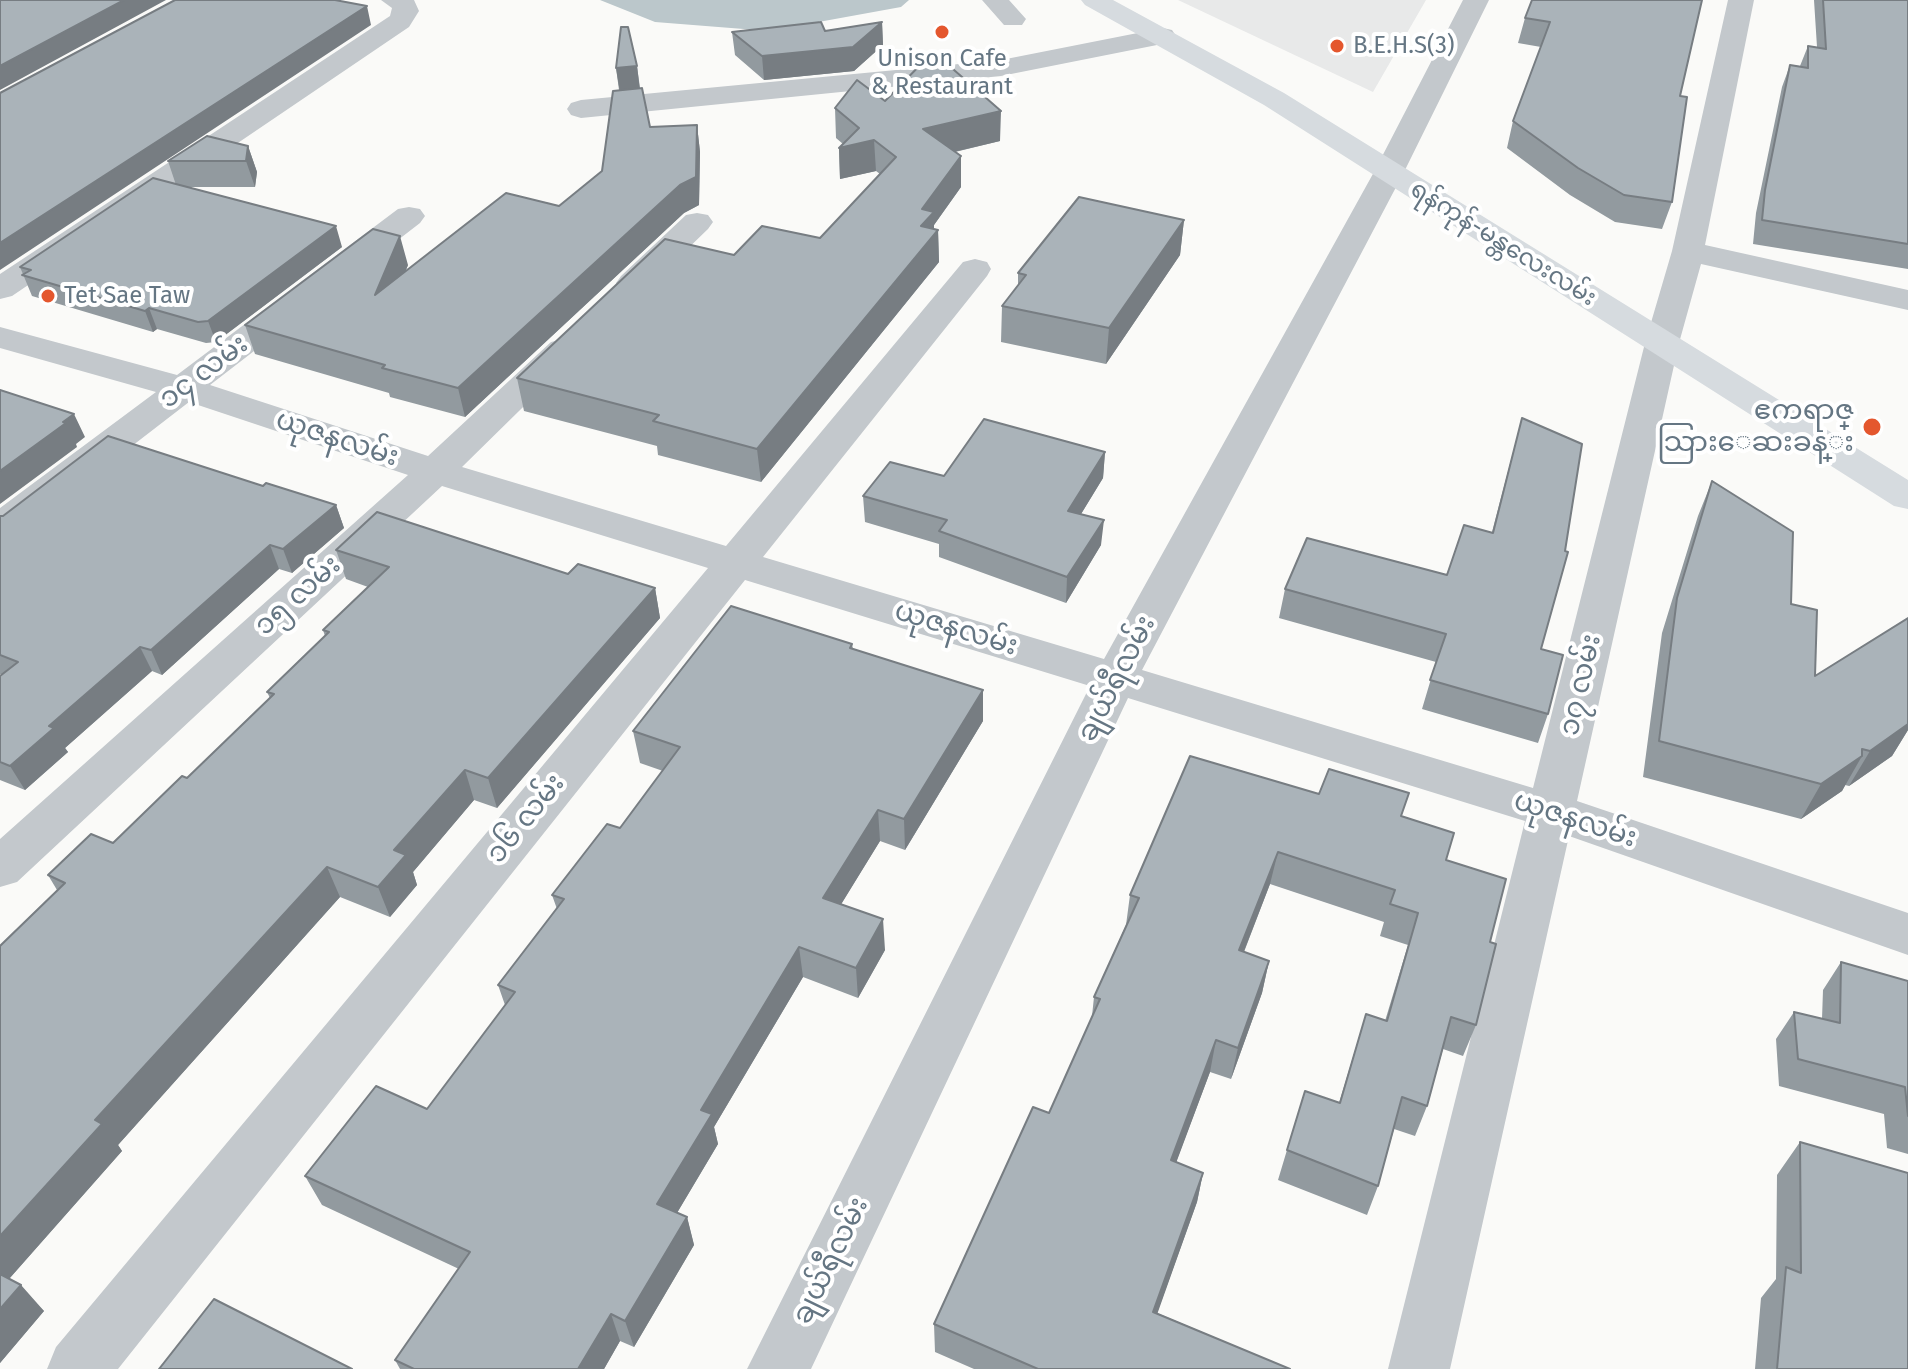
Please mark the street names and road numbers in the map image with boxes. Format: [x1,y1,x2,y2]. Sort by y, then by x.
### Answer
street label: ရန်ကုန်-မန္တလေးလမ်း [1405,175,1601,313]
street label: ၁၄ လမ်း [153,328,255,416]
street label: ယုဇနလမ်း [272,403,402,475]
street label: ၁၅ လမ်း [248,549,348,643]
street label: ယုဇနလမ်း [890,594,1022,664]
street label: ချယ်ရီလမ်း [1071,610,1163,748]
street label: ၁၇ လမ်း [1553,631,1609,739]
street label: ၁၆ လမ်း [480,768,572,870]
street label: ယုဇနလမ်း [1510,784,1640,856]
street label: ချယ်ရီလမ်း [786,1192,876,1330]

